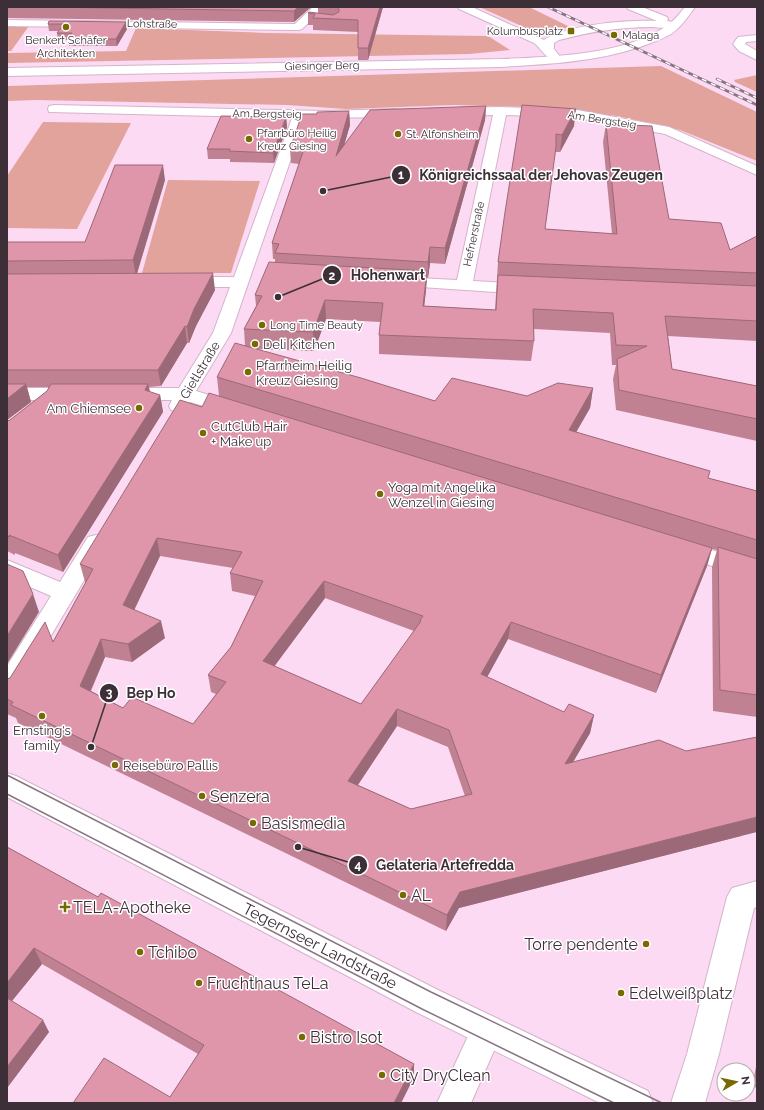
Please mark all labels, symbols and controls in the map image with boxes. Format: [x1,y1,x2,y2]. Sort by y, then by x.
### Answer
street label: Lohstraße [127,17,178,31]
marker: Benkert Schäfer Architekten [61,22,71,32]
place label: Kolumbusplatz [487,25,564,38]
marker: Kolumbusplatz [566,26,576,36]
place label: Malaga [622,29,659,42]
marker: Malaga [609,30,619,40]
place label: Benkert Schäfer Architekten [25,34,107,60]
street label: Giesinger Berg [284,59,360,73]
street label: Am Bergsteig [232,107,302,121]
street label: Am Bergsteig [567,108,637,132]
place label: Pfarrbüro Heilig Kreuz Giesing [257,127,337,153]
place label: St. Alfonsheim [406,128,478,141]
marker: St. Alfonsheim [393,129,403,139]
marker: Pfarrbüro Heilig Kreuz Giesing [244,134,254,144]
callout: Königreichssaal der Jehovas Zeugen [391,162,671,188]
text: Königreichssaal der Jehovas Zeugen [419,167,663,183]
text: 1 [398,168,404,182]
street label: Hefnerstraße [461,200,487,268]
callout: Hohenwart [322,262,433,288]
text: Hohenwart [351,267,426,283]
text: 2 [329,269,336,283]
place label: Long Time Beauty [270,319,363,332]
marker: Long Time Beauty [257,320,267,330]
place label: Deli Kitchen [263,337,335,352]
street label: Gietlstraße [177,338,223,402]
marker: Deli Kitchen [250,339,260,349]
place label: Pfarrheim Heilig Kreuz Giesing [256,358,352,388]
marker: Pfarrheim Heilig Kreuz Giesing [243,367,253,377]
place label: Am Chiemsee [46,401,131,416]
marker: Am Chiemsee [134,403,144,413]
place label: CutClub Hair + Make up [211,419,288,449]
marker: CutClub Hair + Make up [198,428,208,438]
place label: Yoga mit Angelika Wenzel in Giesing [388,480,496,510]
marker: Yoga mit Angelika Wenzel in Giesing [375,489,385,499]
callout: Bep Ho [99,680,184,706]
text: Bep Ho [127,685,176,701]
text: 3 [106,686,113,700]
marker: Ernsting's family [37,711,47,721]
place label: Ernsting's family [13,723,71,753]
place label: Reisebüro Pallis [123,758,218,773]
marker: Reisebüro Pallis [110,760,120,770]
place label: Senzera [210,787,270,806]
marker: Senzera [197,791,207,801]
place label: Basismedia [261,814,346,833]
marker: Basismedia [248,818,258,828]
callout: Gelateria Artefredda [348,852,522,878]
text: Gelateria Artefredda [376,857,514,873]
text: 4 [355,858,362,872]
place label: AL [411,886,432,905]
marker: AL [398,890,408,900]
place label: TELA-Apotheke [73,898,191,917]
street label: Tegernseer Landstraße [240,899,400,993]
marker: TELA-Apotheke [60,902,70,912]
place label: Torre pendente [524,935,638,954]
marker: Torre pendente [641,939,651,949]
place label: Tchibo [148,943,197,962]
marker: Tchibo [135,947,145,957]
place label: Fruchthaus TeLa [207,974,329,993]
marker: Fruchthaus TeLa [194,978,204,988]
place label: Edelweißplatz [629,984,733,1003]
marker: Edelweißplatz [616,988,626,998]
place label: Bistro Isot [310,1028,383,1047]
marker: Bistro Isot [297,1032,307,1042]
north arrow [716,1062,756,1102]
place label: City DryClean [390,1066,491,1085]
marker: City DryClean [377,1070,387,1080]
text: N [738,1075,752,1086]

